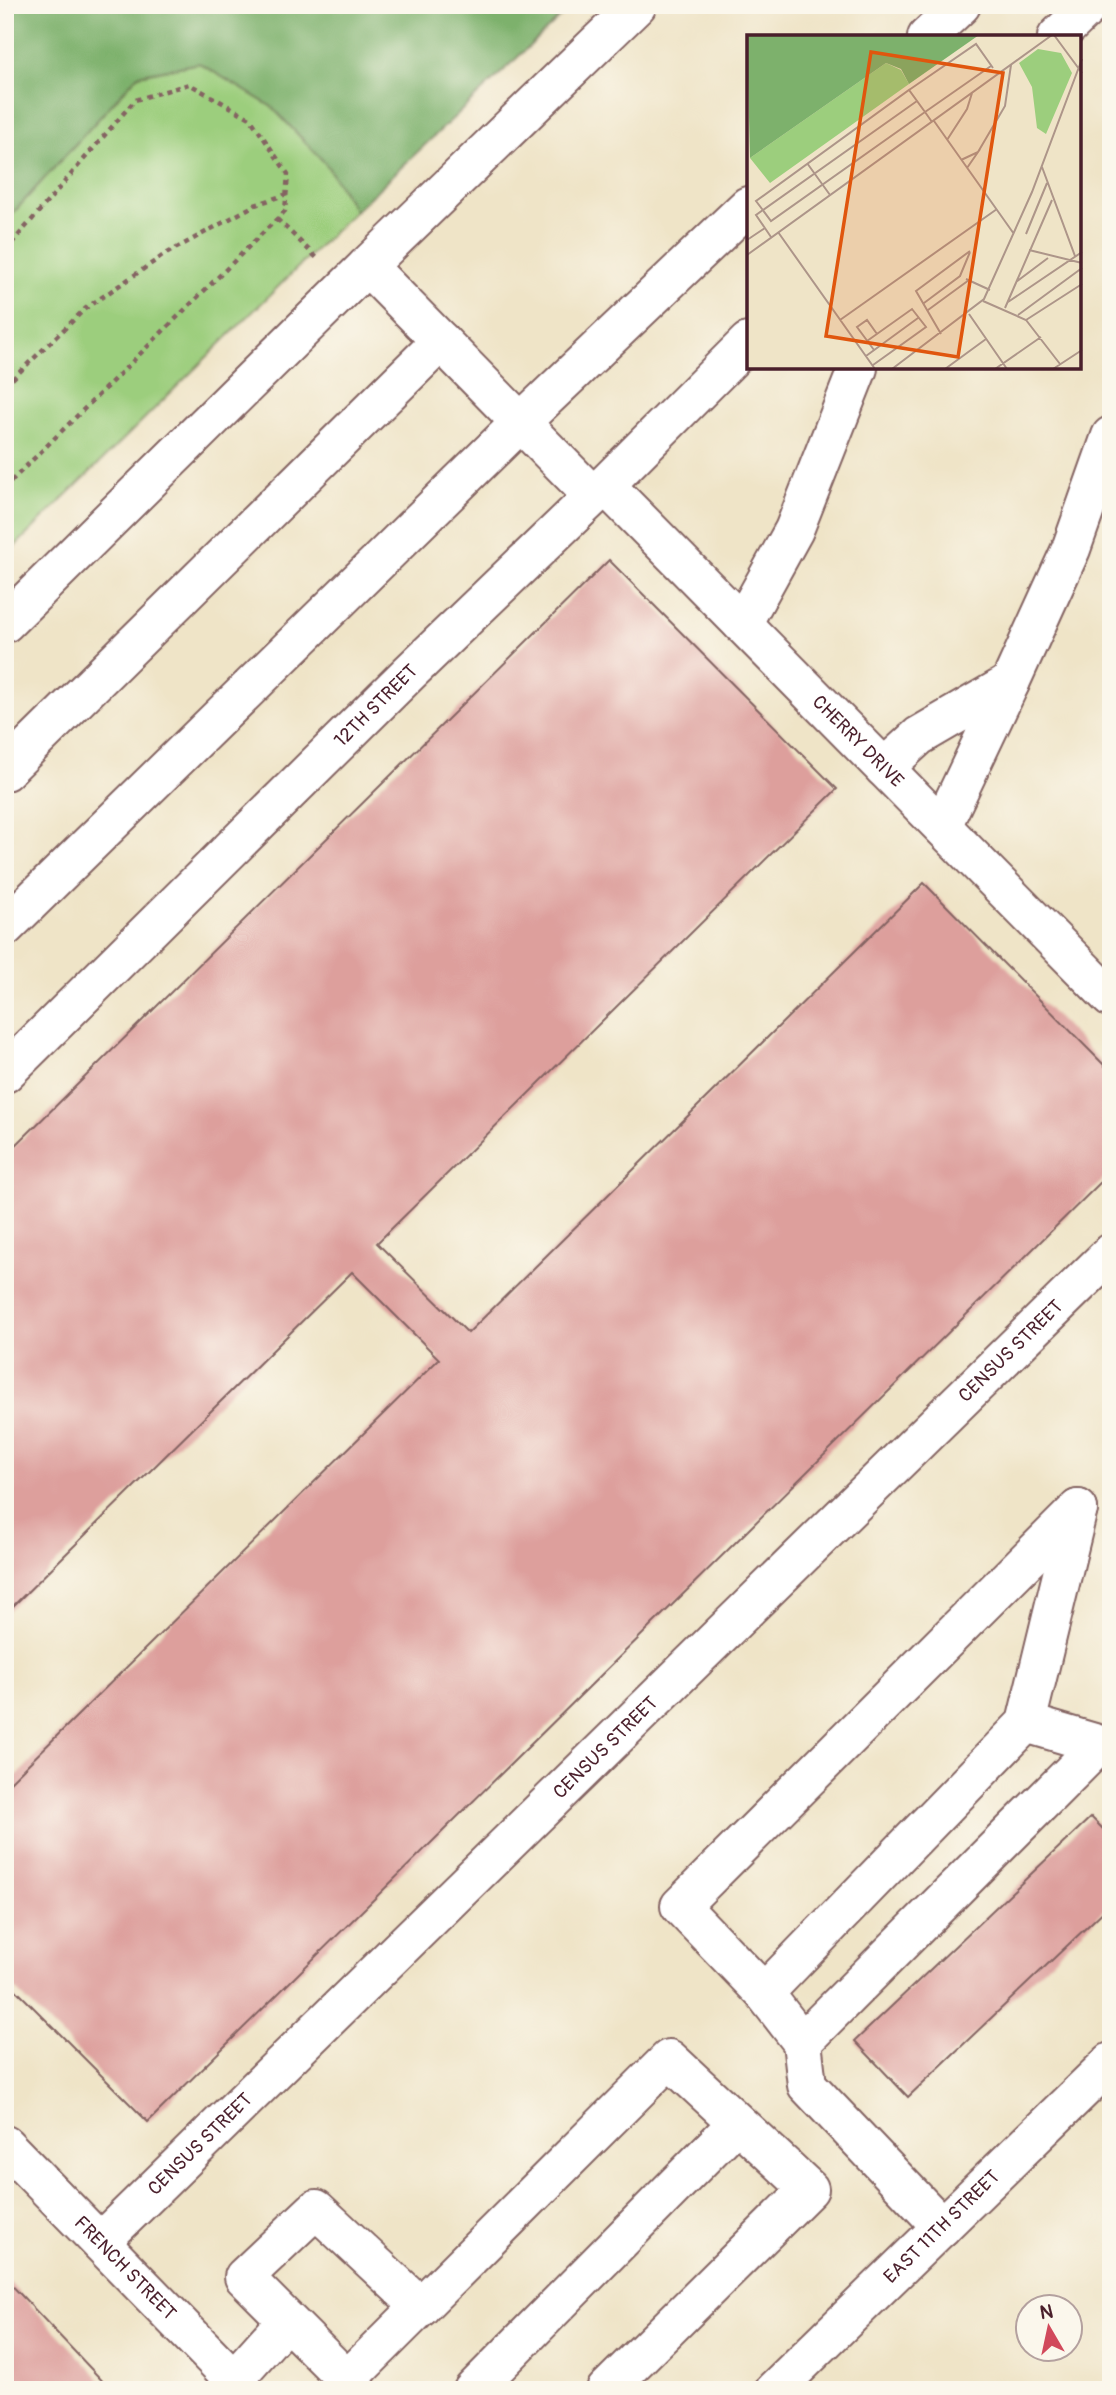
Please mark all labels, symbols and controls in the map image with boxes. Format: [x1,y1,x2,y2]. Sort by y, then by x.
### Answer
inset map [747,35,1081,369]
street label: 12TH STREET [329,659,423,752]
street label: CHERRY DRIVE [807,690,909,793]
street label: CENSUS STREET [953,1295,1068,1407]
street label: CENSUS STREET [548,1691,663,1804]
street label: CENSUS STREET [143,2088,257,2200]
street label: EAST 11TH STREET [879,2165,1005,2289]
street label: FRENCH STREET [69,2211,181,2325]
north arrow [1014,2294,1084,2364]
text: N [1038,2299,1055,2325]

